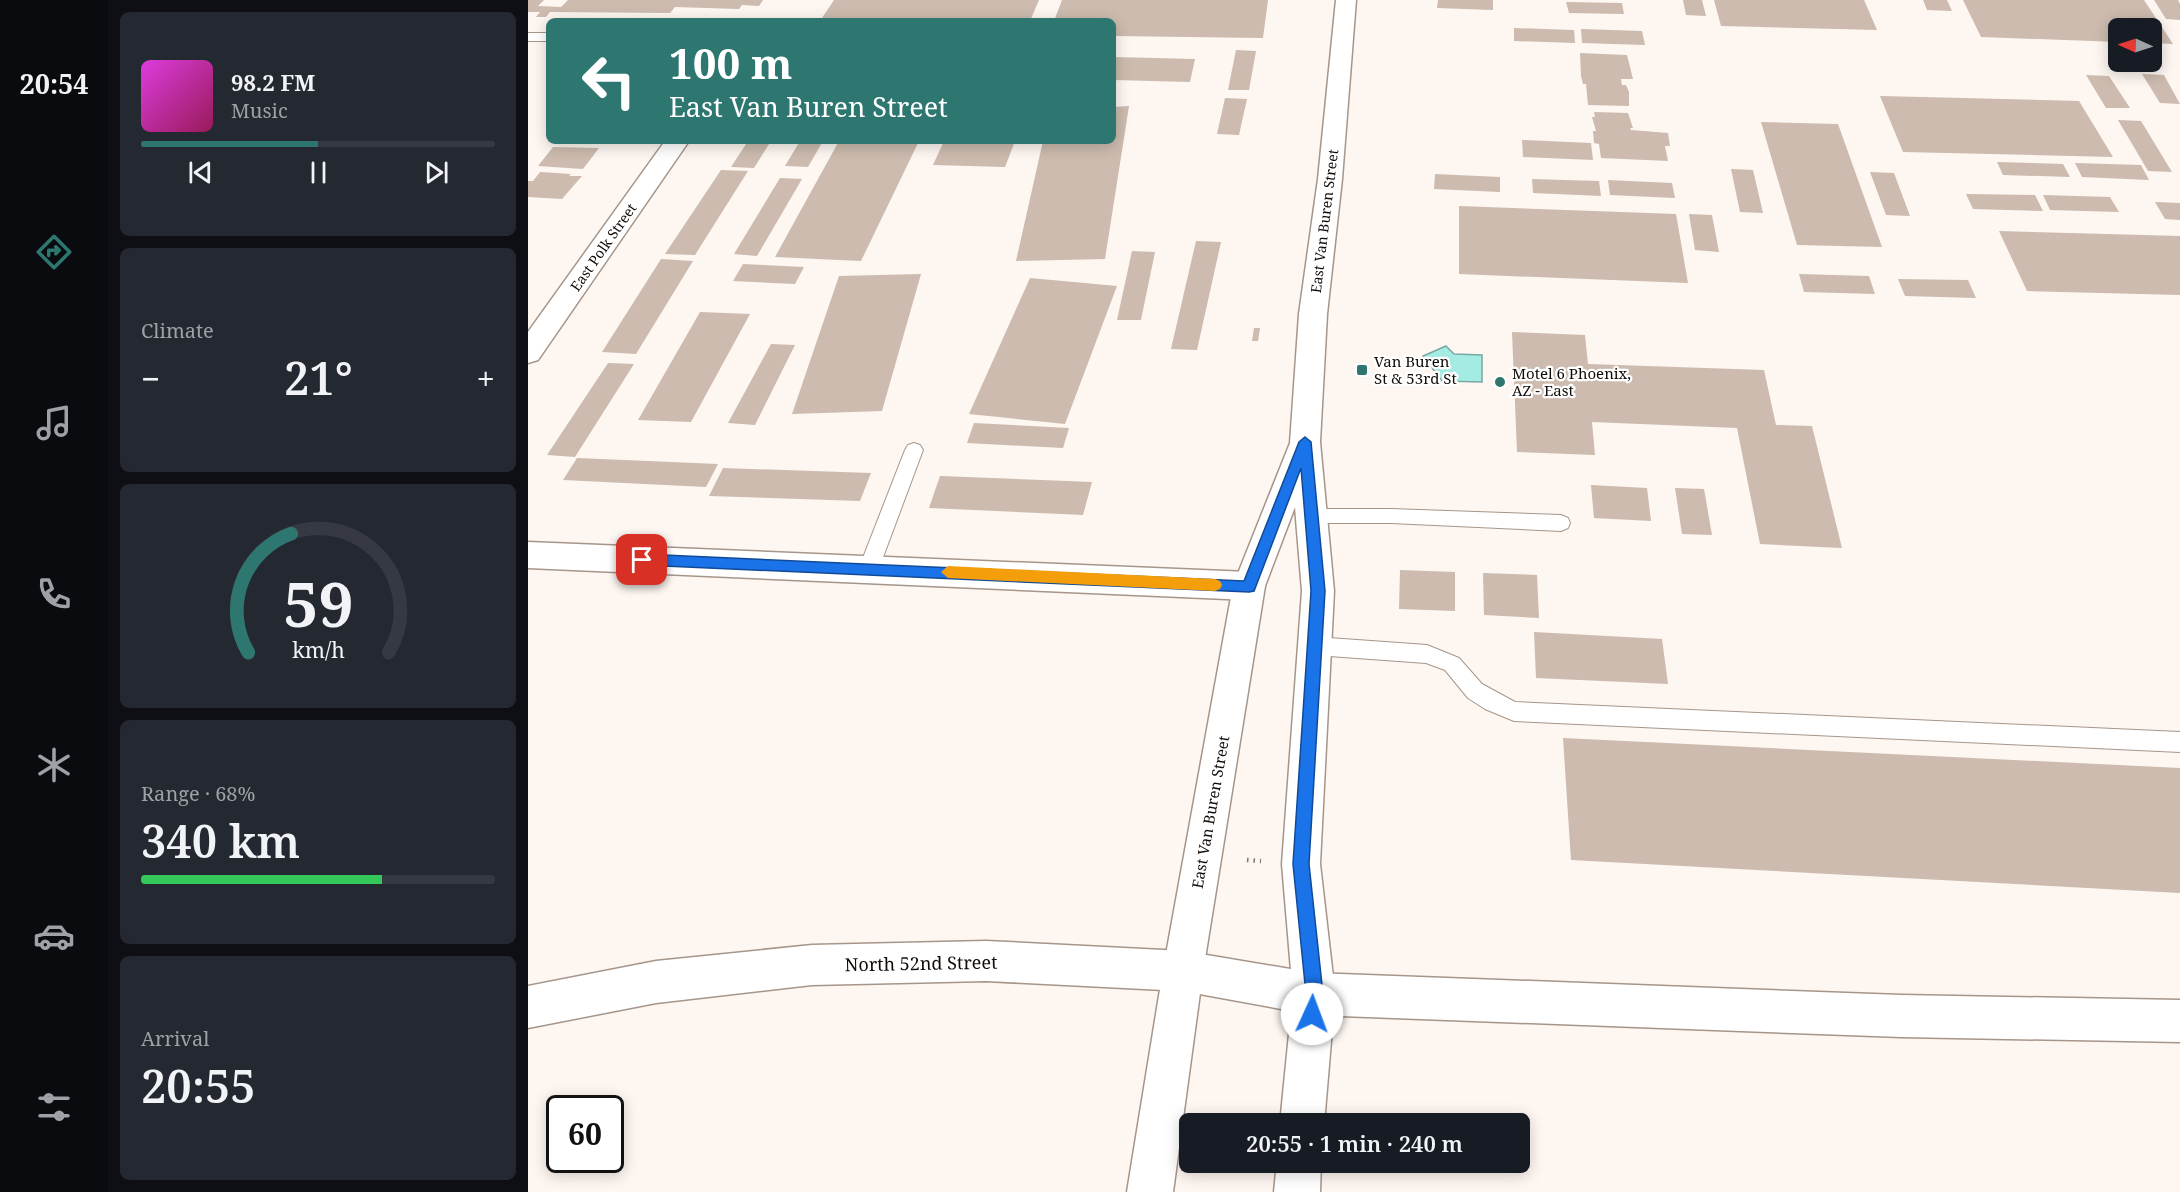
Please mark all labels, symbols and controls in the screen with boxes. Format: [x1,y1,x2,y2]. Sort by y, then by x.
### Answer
north arrow [2108,18,2162,72]
map controls [2108,18,2162,72]
text: 100 m [669,34,793,91]
icon: left [570,42,648,120]
text: 20:54 [19,65,89,102]
text: 98.2 FM [231,67,315,97]
text: East Van Buren Street [669,88,948,125]
text: Music [231,97,288,124]
street label: East Van Buren Street [1306,148,1342,294]
icon: previous [184,156,217,189]
icon: pause [302,156,335,189]
icon: next [420,156,453,189]
street label: East Polk Street [566,199,640,295]
icon: directions [33,231,75,273]
text: Climate [141,317,214,344]
text: 21° [284,347,353,408]
place label: Van Buren St & 53rd St [1374,351,1457,388]
text: − [141,356,160,401]
text: + [477,356,495,401]
marker: Van Buren St & 53rd St [1355,363,1369,377]
place label: Motel 6 Phoenix, AZ - East [1512,363,1631,400]
marker: Motel 6 Phoenix, AZ - East [1493,375,1507,389]
icon: music [33,402,75,444]
pin [616,534,667,585]
icon: arrive [625,543,658,576]
text: 59 [283,560,353,645]
icon: phone [33,573,75,615]
text: km/h [292,635,345,664]
street label: East Van Buren Street [1187,734,1233,890]
icon: climate [33,744,75,786]
text: Range · 68% [141,780,255,807]
text: 340 km [141,810,300,871]
icon: car [33,915,75,957]
street label: North 52nd Street [844,950,998,976]
position arrow [1280,982,1344,1046]
text: Arrival [141,1025,209,1052]
text: 20:55 [141,1055,256,1116]
icon: filters [33,1086,75,1128]
speed limit sign: 60 [546,1095,624,1173]
text: 20:55 · 1 min · 240 m [1246,1128,1463,1158]

